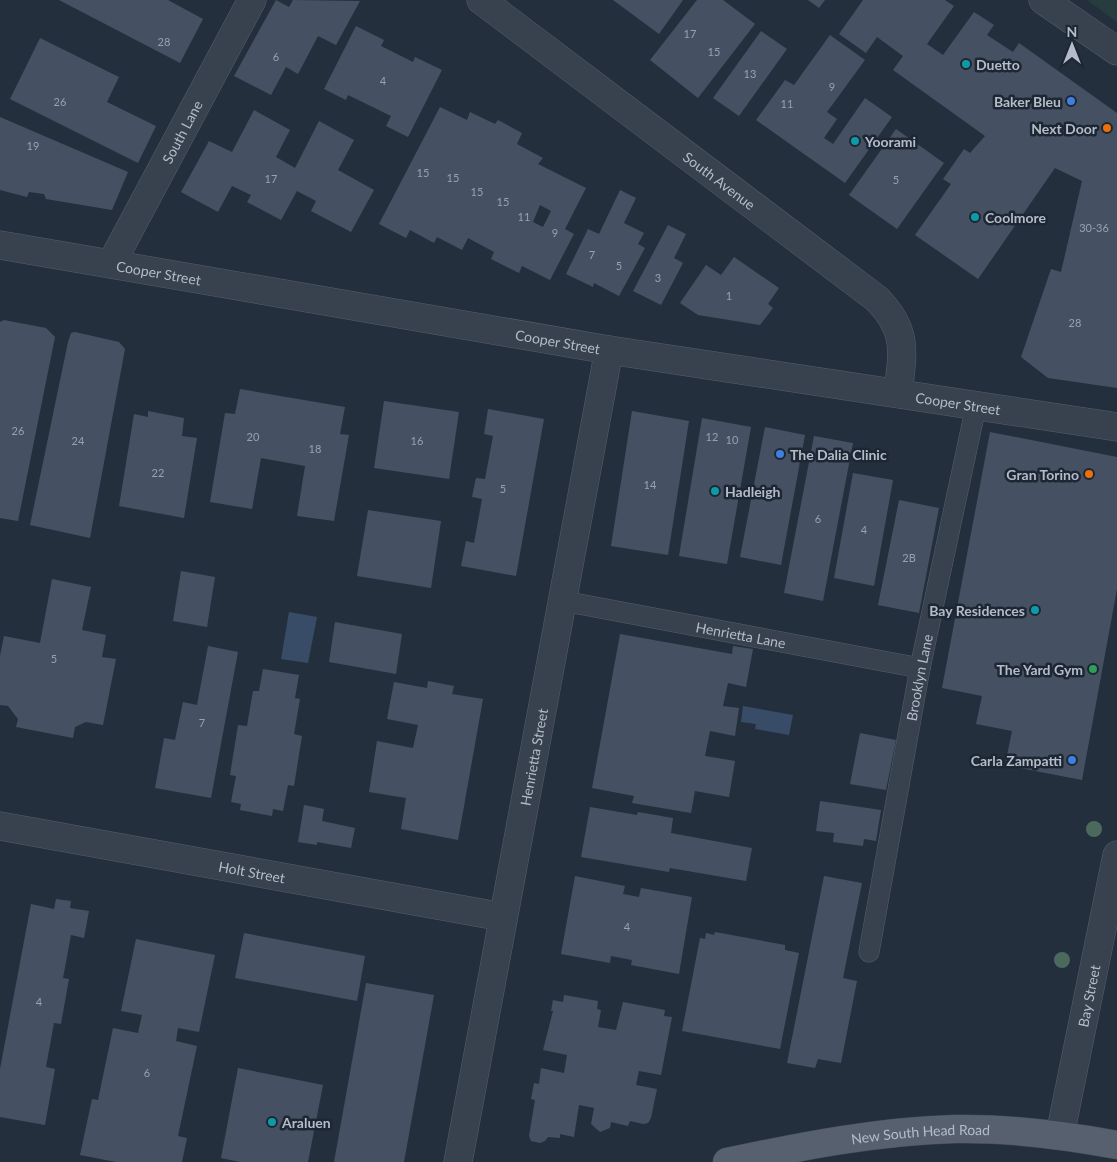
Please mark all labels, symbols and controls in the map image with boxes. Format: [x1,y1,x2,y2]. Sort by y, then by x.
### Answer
north arrow [1047,20,1097,70]
text: N [1067,23,1077,40]
house number: 17 [684,27,696,40]
house number: 28 [158,35,170,48]
house number: 15 [708,45,720,58]
house number: 6 [273,50,279,63]
place label: Duetto [976,56,1020,73]
marker: Duetto [960,58,972,70]
house number: 13 [744,67,756,80]
house number: 4 [380,74,387,87]
house number: 9 [829,80,835,93]
place label: Baker Bleu [994,93,1061,110]
house number: 26 [54,95,66,108]
marker: Baker Bleu [1065,95,1077,107]
street label: South Lane [158,97,205,166]
house number: 11 [781,97,793,110]
place label: Next Door [1031,120,1098,137]
marker: Next Door [1101,122,1113,134]
place label: Yoorami [864,133,916,150]
marker: Yoorami [849,135,861,147]
house number: 19 [27,139,39,152]
street label: South Avenue [680,148,759,213]
house number: 15 [417,166,429,179]
house number: 15 [447,171,459,184]
house number: 17 [265,172,277,185]
house number: 5 [893,173,899,186]
house number: 15 [471,185,483,198]
house number: 15 [497,195,509,208]
place label: Coolmore [985,209,1046,226]
house number: 11 [518,210,530,223]
marker: Coolmore [969,211,981,223]
house number: 30-36 [1079,221,1109,234]
house number: 9 [552,226,558,239]
house number: 7 [589,248,595,261]
street label: Cooper Street [115,257,202,288]
house number: 5 [616,259,622,272]
house number: 3 [655,271,661,284]
house number: 1 [726,289,732,302]
house number: 28 [1069,316,1081,329]
street label: Cooper Street [514,326,601,357]
street label: Cooper Street [914,388,1002,418]
house number: 26 [12,424,24,437]
house number: 20 [247,430,260,443]
house number: 12 [706,430,718,443]
house number: 10 [726,433,739,446]
house number: 24 [72,434,85,447]
house number: 16 [411,434,423,447]
house number: 18 [309,442,321,455]
place label: The Dalia Clinic [790,446,887,463]
marker: The Dalia Clinic [774,448,786,460]
house number: 22 [152,466,164,479]
place label: Gran Torino [1006,466,1079,483]
marker: Gran Torino [1083,468,1095,480]
house number: 14 [644,478,657,491]
house number: 5 [500,482,506,495]
place label: Hadleigh [725,483,781,500]
marker: Hadleigh [709,485,721,497]
house number: 6 [815,512,821,525]
house number: 4 [861,523,868,536]
house number: 2B [902,551,916,564]
place label: Bay Residences [929,602,1025,619]
marker: Bay Residences [1029,604,1041,616]
street label: Henrietta Lane [695,618,787,651]
street label: Brooklyn Lane [902,632,936,722]
house number: 5 [51,652,57,665]
place label: The Yard Gym [997,661,1083,678]
marker: The Yard Gym [1087,663,1099,675]
street label: Henrietta Street [516,707,551,807]
house number: 7 [199,716,205,729]
place label: Carla Zampatti [971,752,1062,769]
marker: Carla Zampatti [1066,754,1078,766]
street label: Holt Street [217,857,287,886]
house number: 4 [624,920,631,933]
street label: Bay Street [1074,963,1103,1028]
house number: 4 [36,995,43,1008]
house number: 6 [144,1066,150,1079]
place label: Araluen [281,1114,331,1131]
marker: Araluen [266,1116,278,1128]
street label: New South Head Road [850,1120,990,1147]

